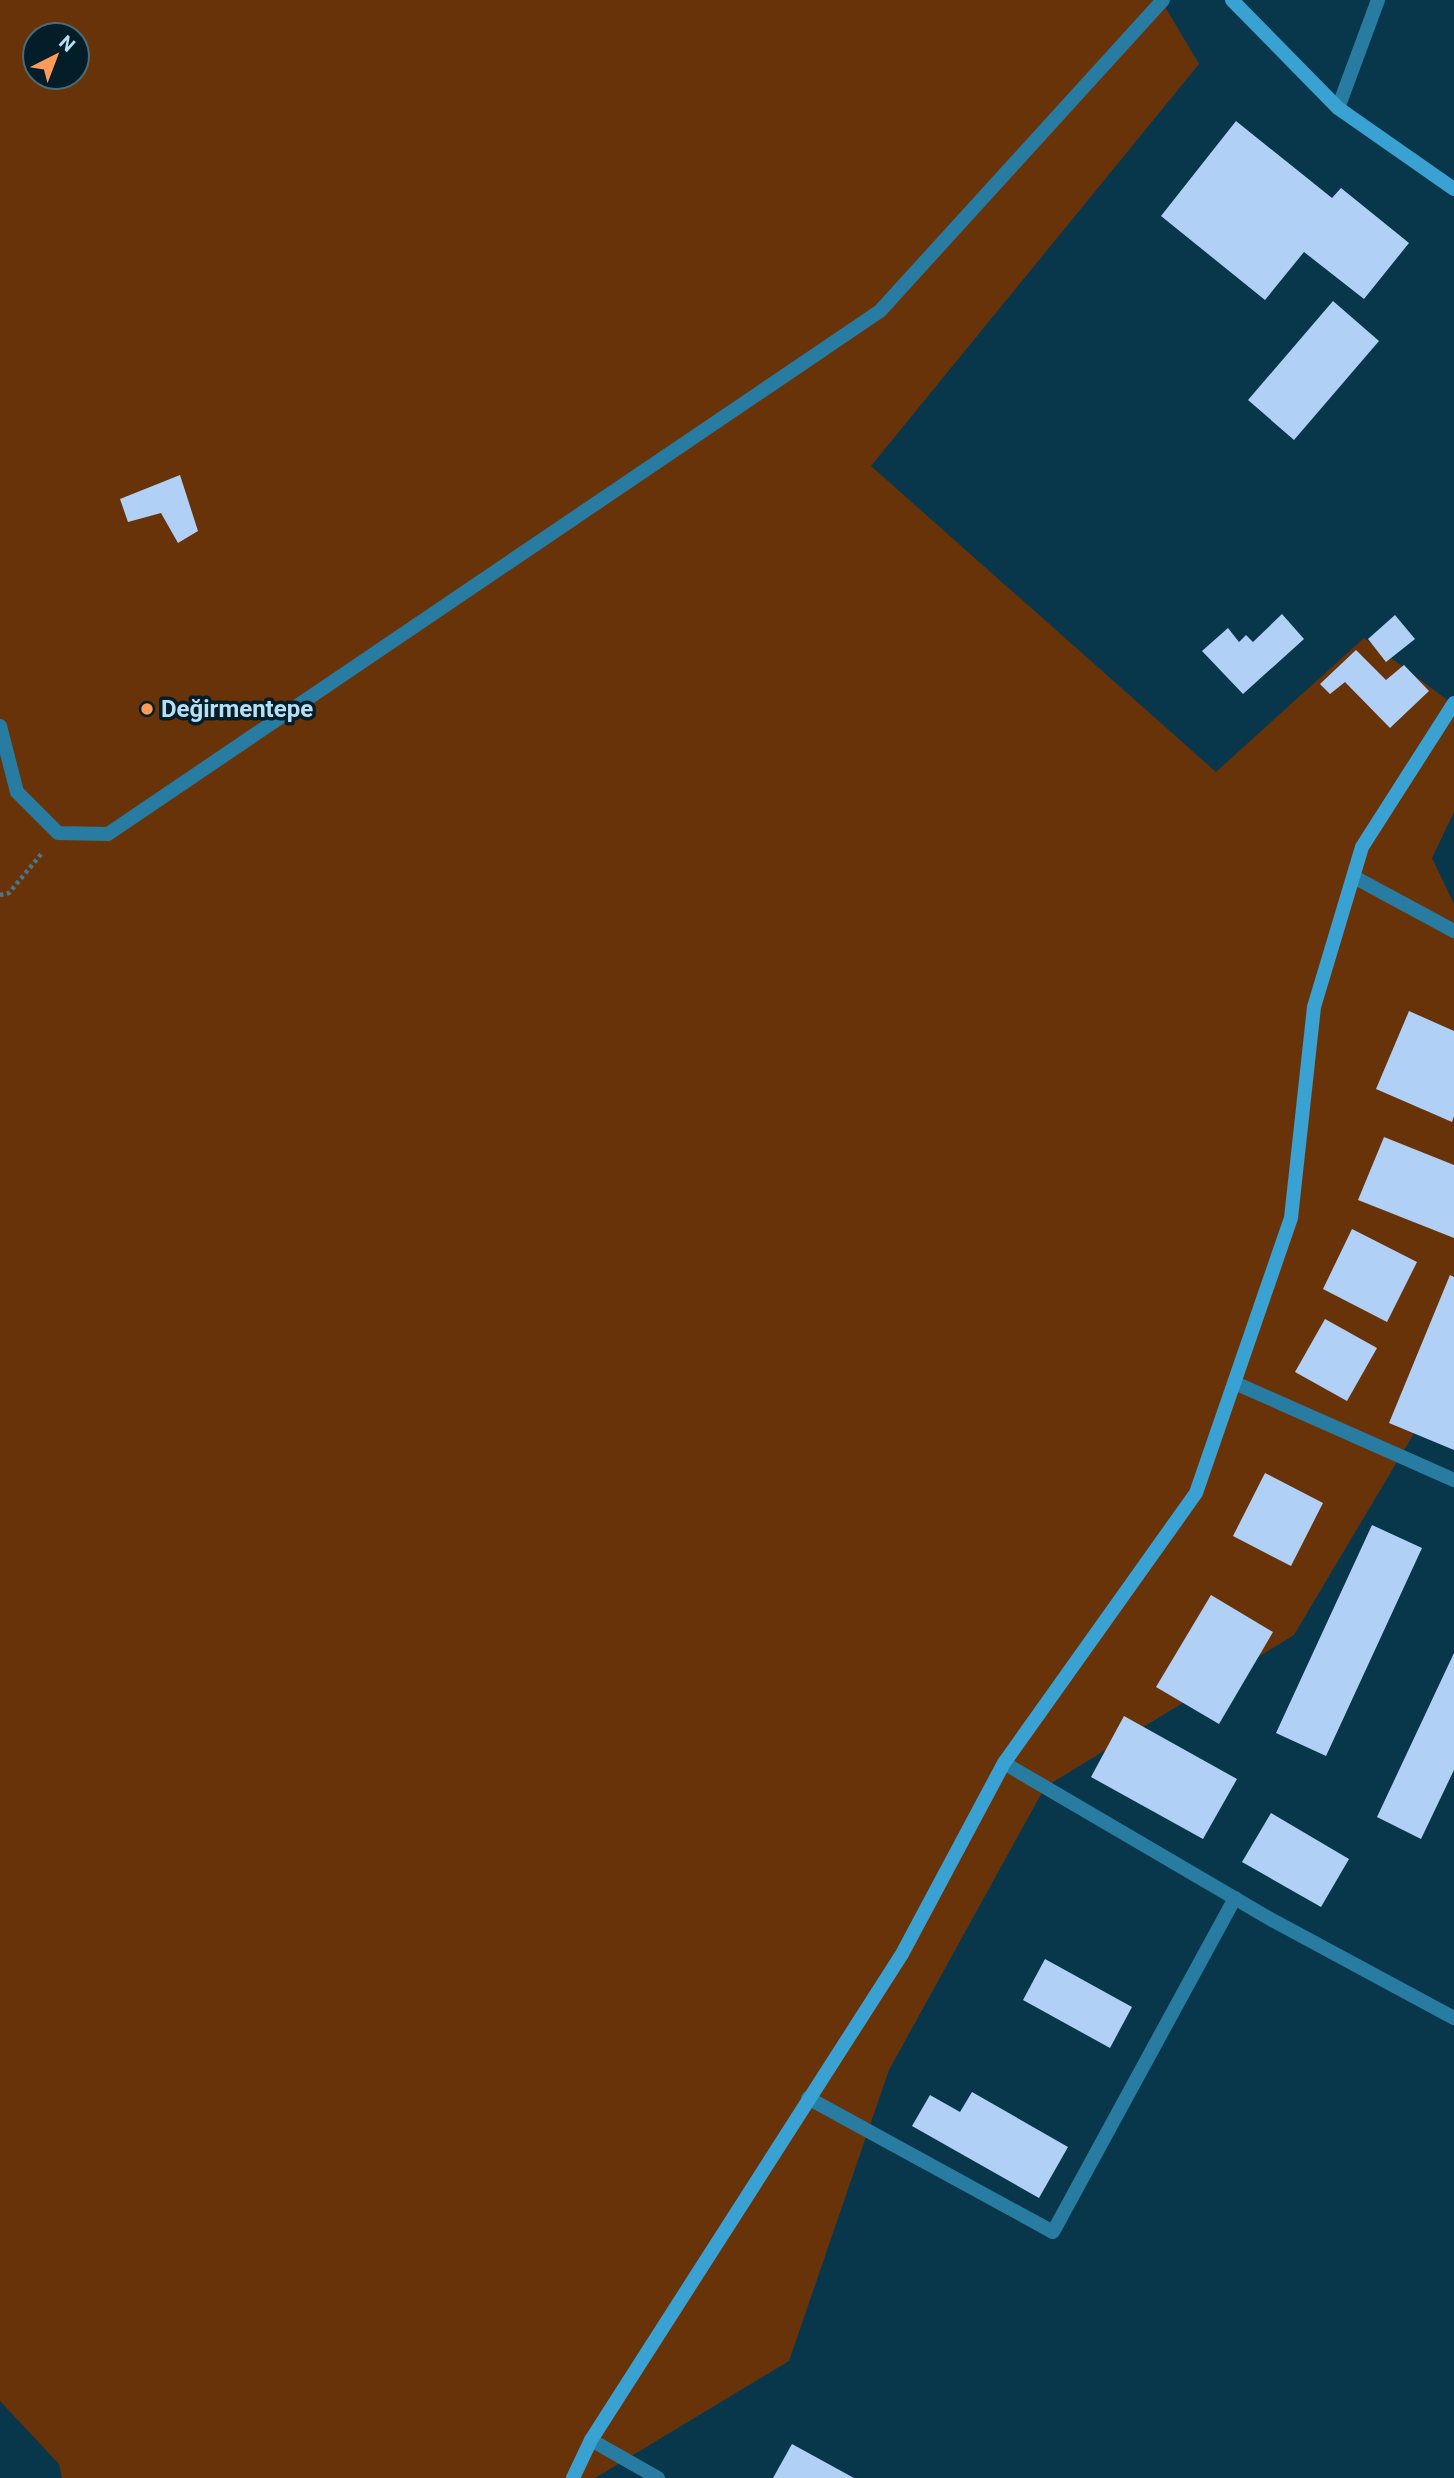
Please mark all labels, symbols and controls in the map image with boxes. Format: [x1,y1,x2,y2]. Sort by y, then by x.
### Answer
north arrow [21,21,91,91]
text: N [54,31,80,57]
place label: Değirmentepe [161,695,313,723]
marker: Değirmentepe [139,701,155,717]

